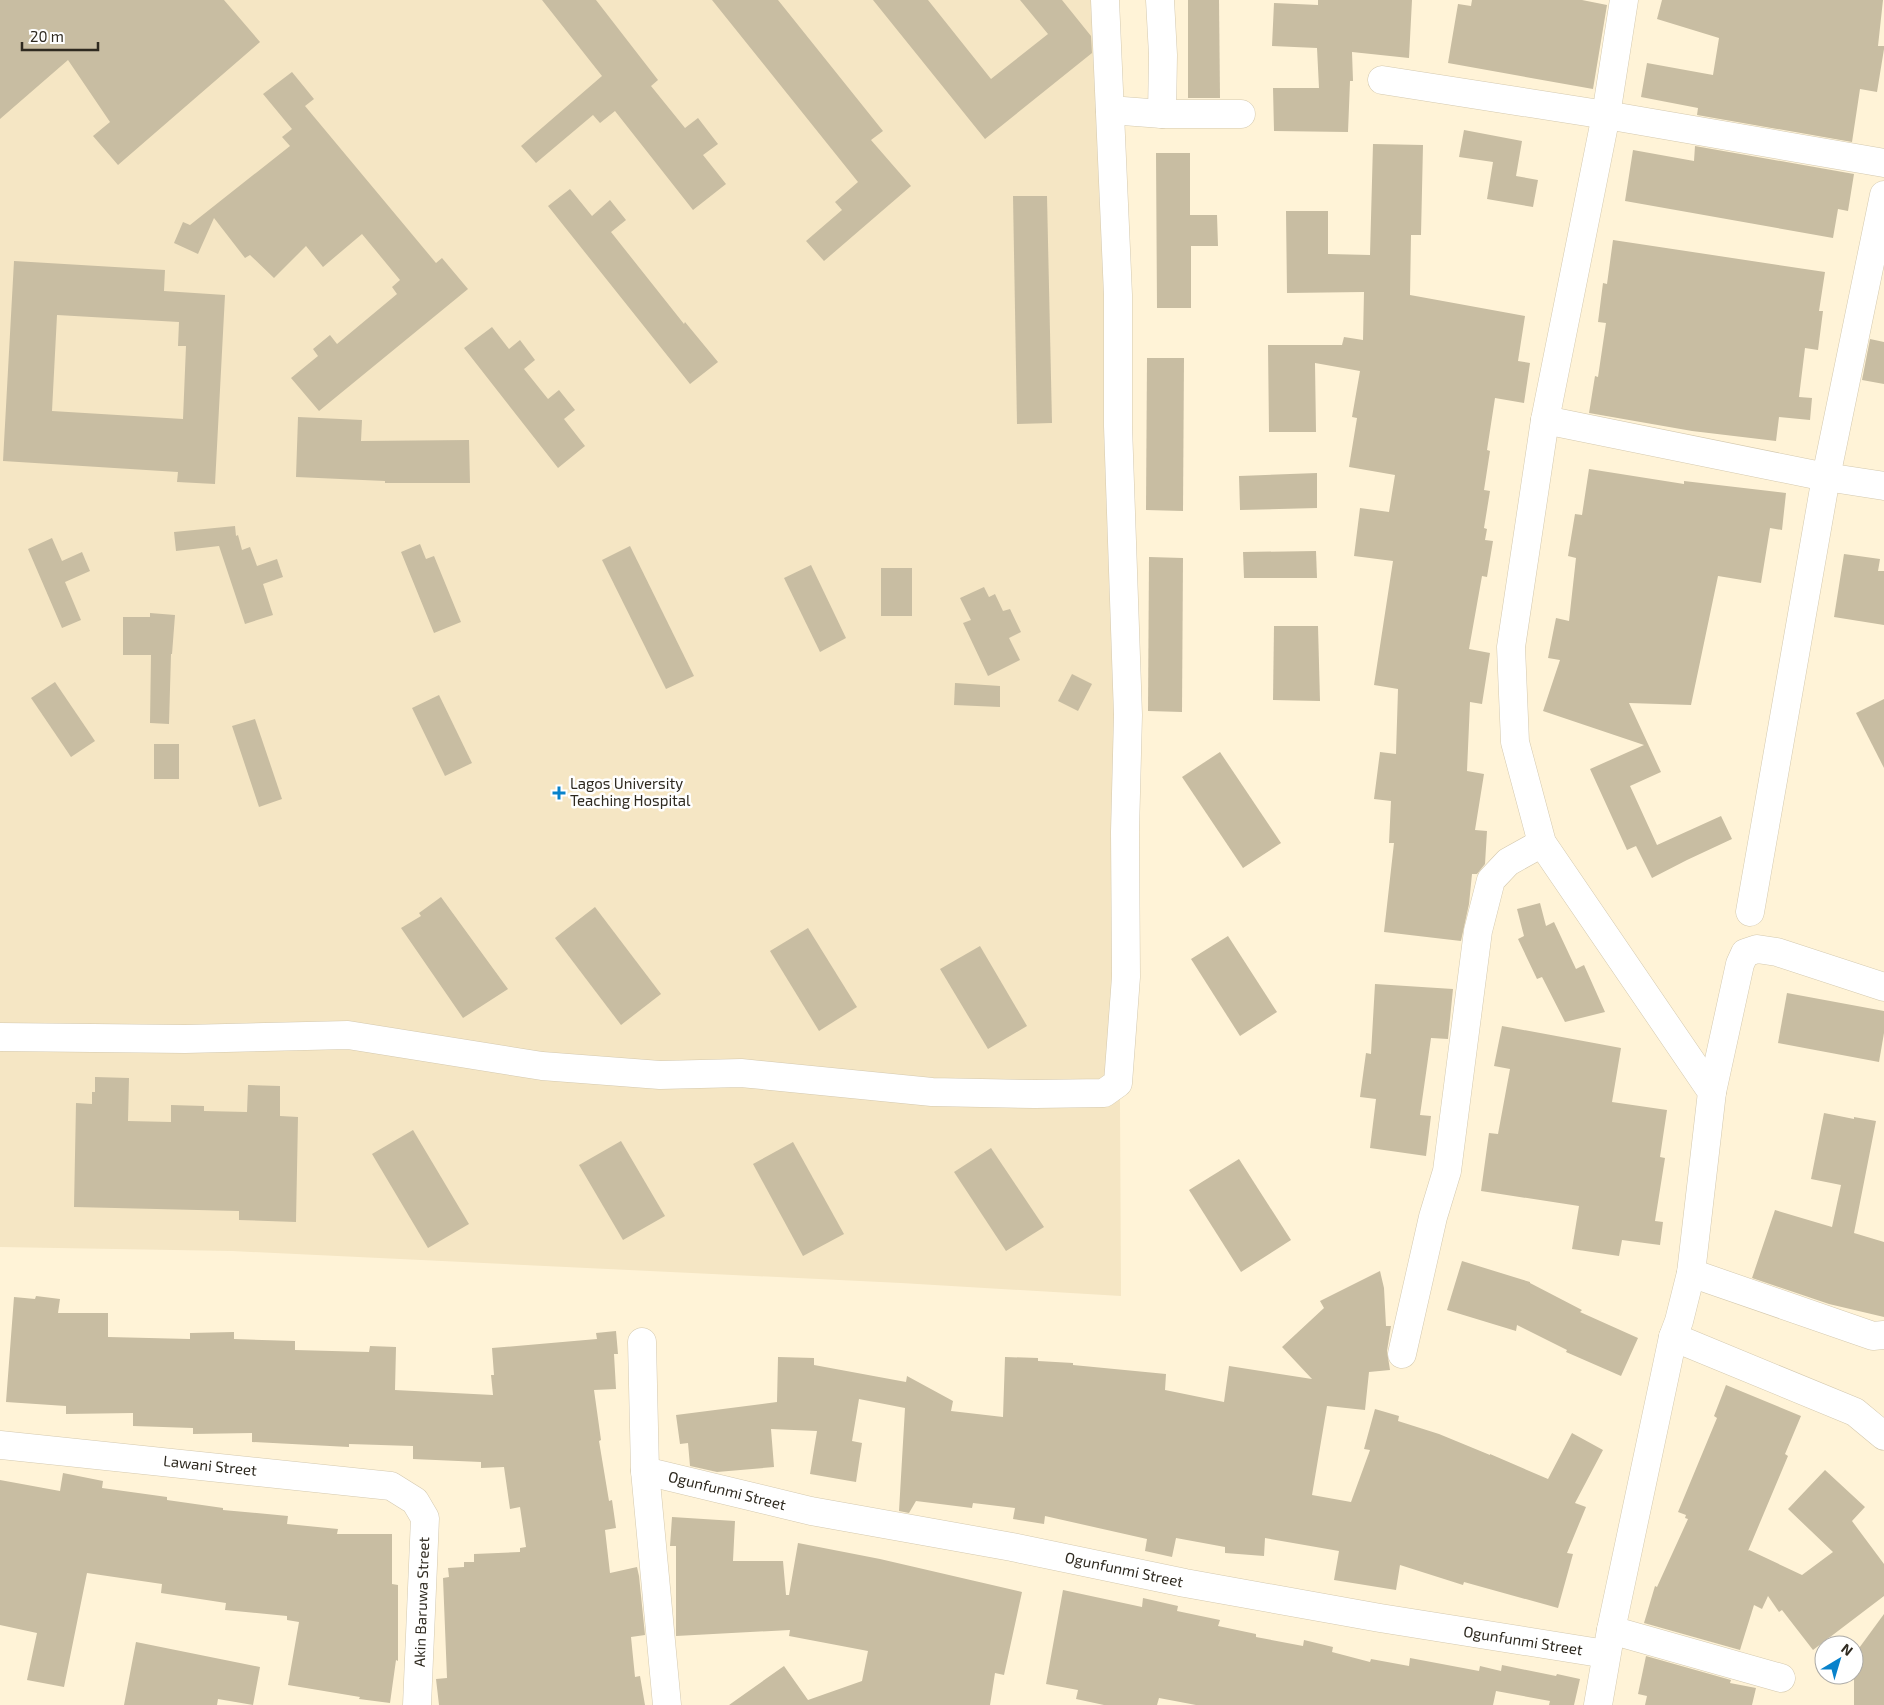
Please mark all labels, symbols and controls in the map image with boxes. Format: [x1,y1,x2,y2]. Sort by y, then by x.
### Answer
scale bar [22,20,99,52]
text: 20 m [30,27,64,45]
place label: Lagos University Teaching Hospital [570,774,691,809]
marker: Lagos University Teaching Hospital [552,786,566,800]
street label: Lawani Street [162,1451,258,1479]
street label: Ogunfunmi Street [667,1467,788,1513]
street label: Akin Baruwa Street [410,1536,432,1667]
street label: Ogunfunmi Street [1063,1548,1185,1590]
street label: Ogunfunmi Street [1462,1622,1584,1658]
north arrow [1814,1635,1864,1685]
text: N [1838,1640,1857,1659]

